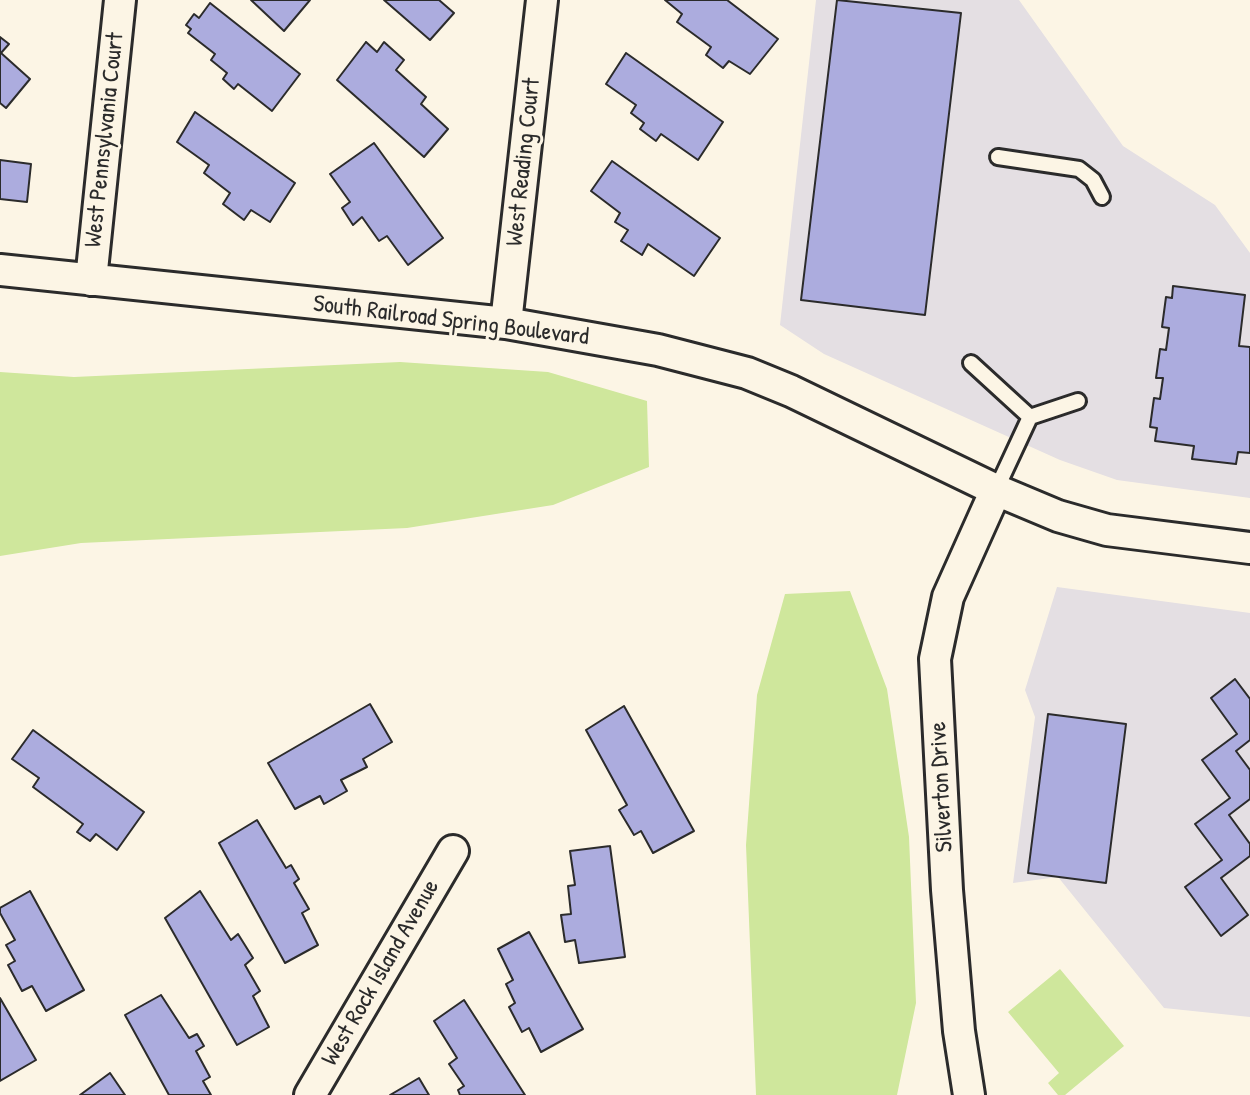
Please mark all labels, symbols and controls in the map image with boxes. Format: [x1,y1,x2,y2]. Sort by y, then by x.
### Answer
street label: West Pennsylvania Court [79,31,131,249]
street label: West Reading Court [501,77,547,247]
street label: South Railroad Spring Boulevard [312,290,590,352]
street label: Silverton Drive [924,721,960,853]
street label: West Rock Island Avenue [316,875,446,1071]

